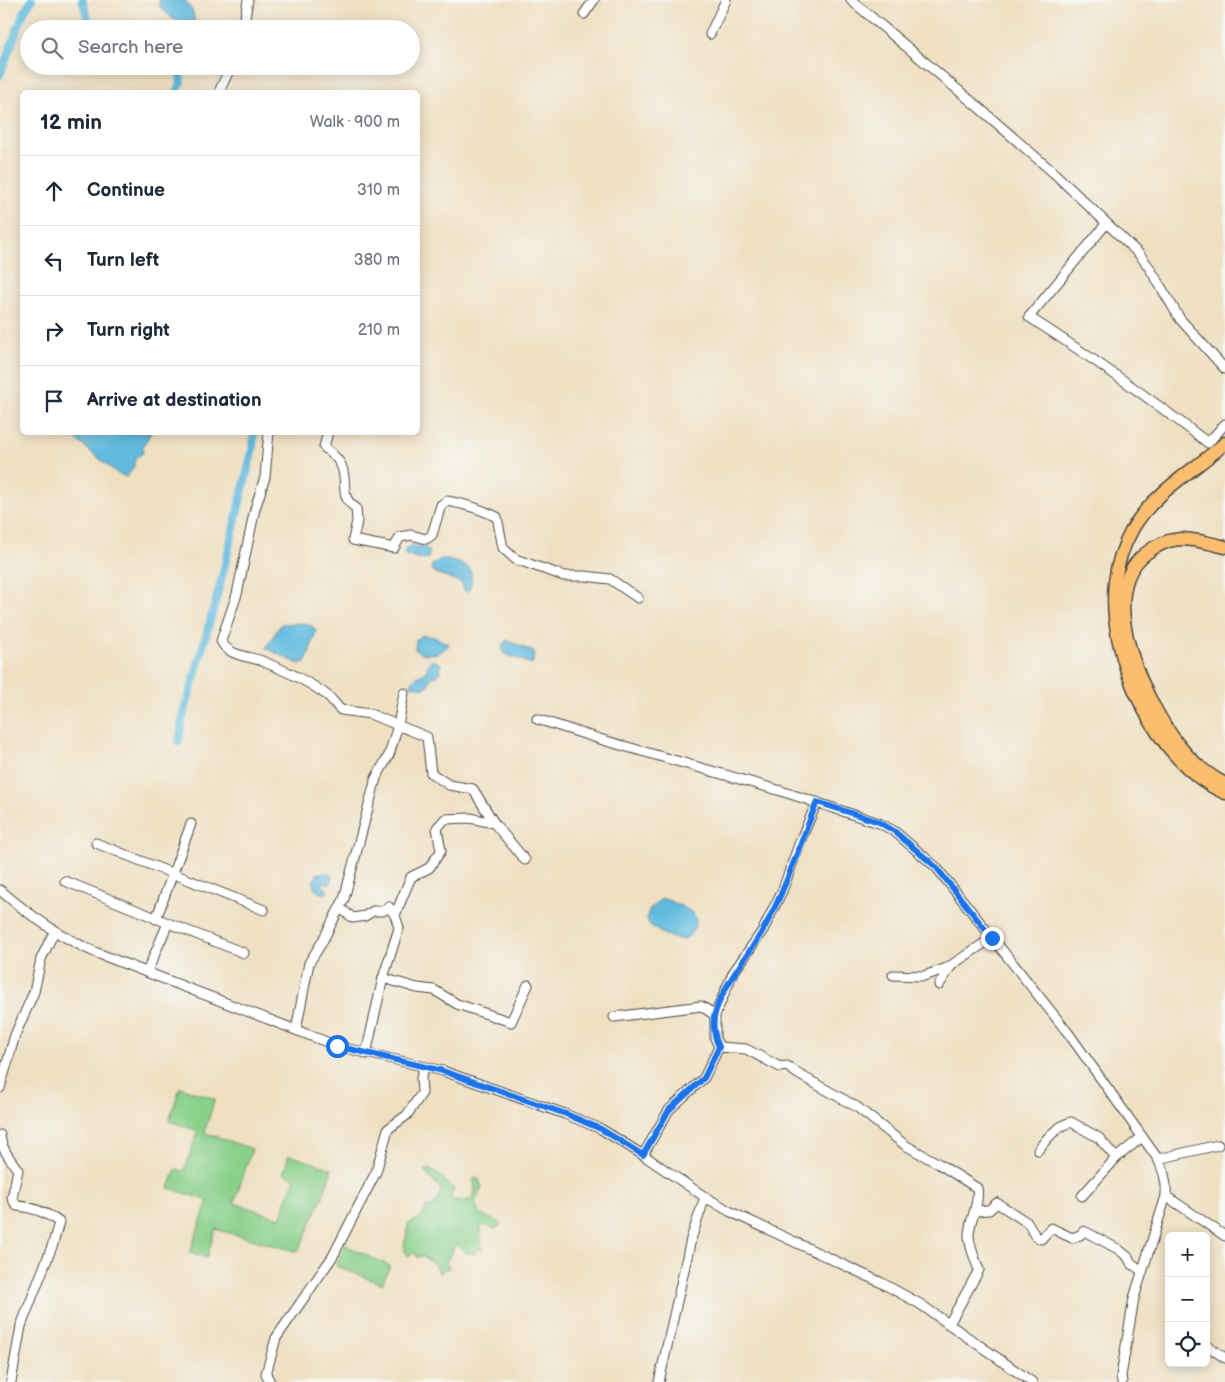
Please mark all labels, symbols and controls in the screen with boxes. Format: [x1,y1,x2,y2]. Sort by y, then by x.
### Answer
search box [20,20,420,75]
icon: search [38,34,66,62]
text: Search here [78,36,183,59]
text: 12 min [40,110,102,135]
text: Walk · 900 m [310,113,400,132]
icon: ahead [40,177,68,205]
text: Continue [87,179,165,202]
text: 310 m [357,181,400,200]
icon: left [40,247,68,275]
text: Turn left [87,249,159,272]
text: 380 m [354,251,400,270]
icon: right [40,317,68,345]
text: Turn right [87,319,170,342]
text: 210 m [358,321,400,340]
icon: arrive [40,387,68,415]
text: Arrive at destination [87,389,262,412]
route end [981,927,1004,950]
route start [326,1035,349,1058]
map controls [1165,1232,1210,1367]
button: + [1165,1232,1210,1277]
button: − [1165,1277,1210,1322]
button: locate [1165,1322,1210,1367]

